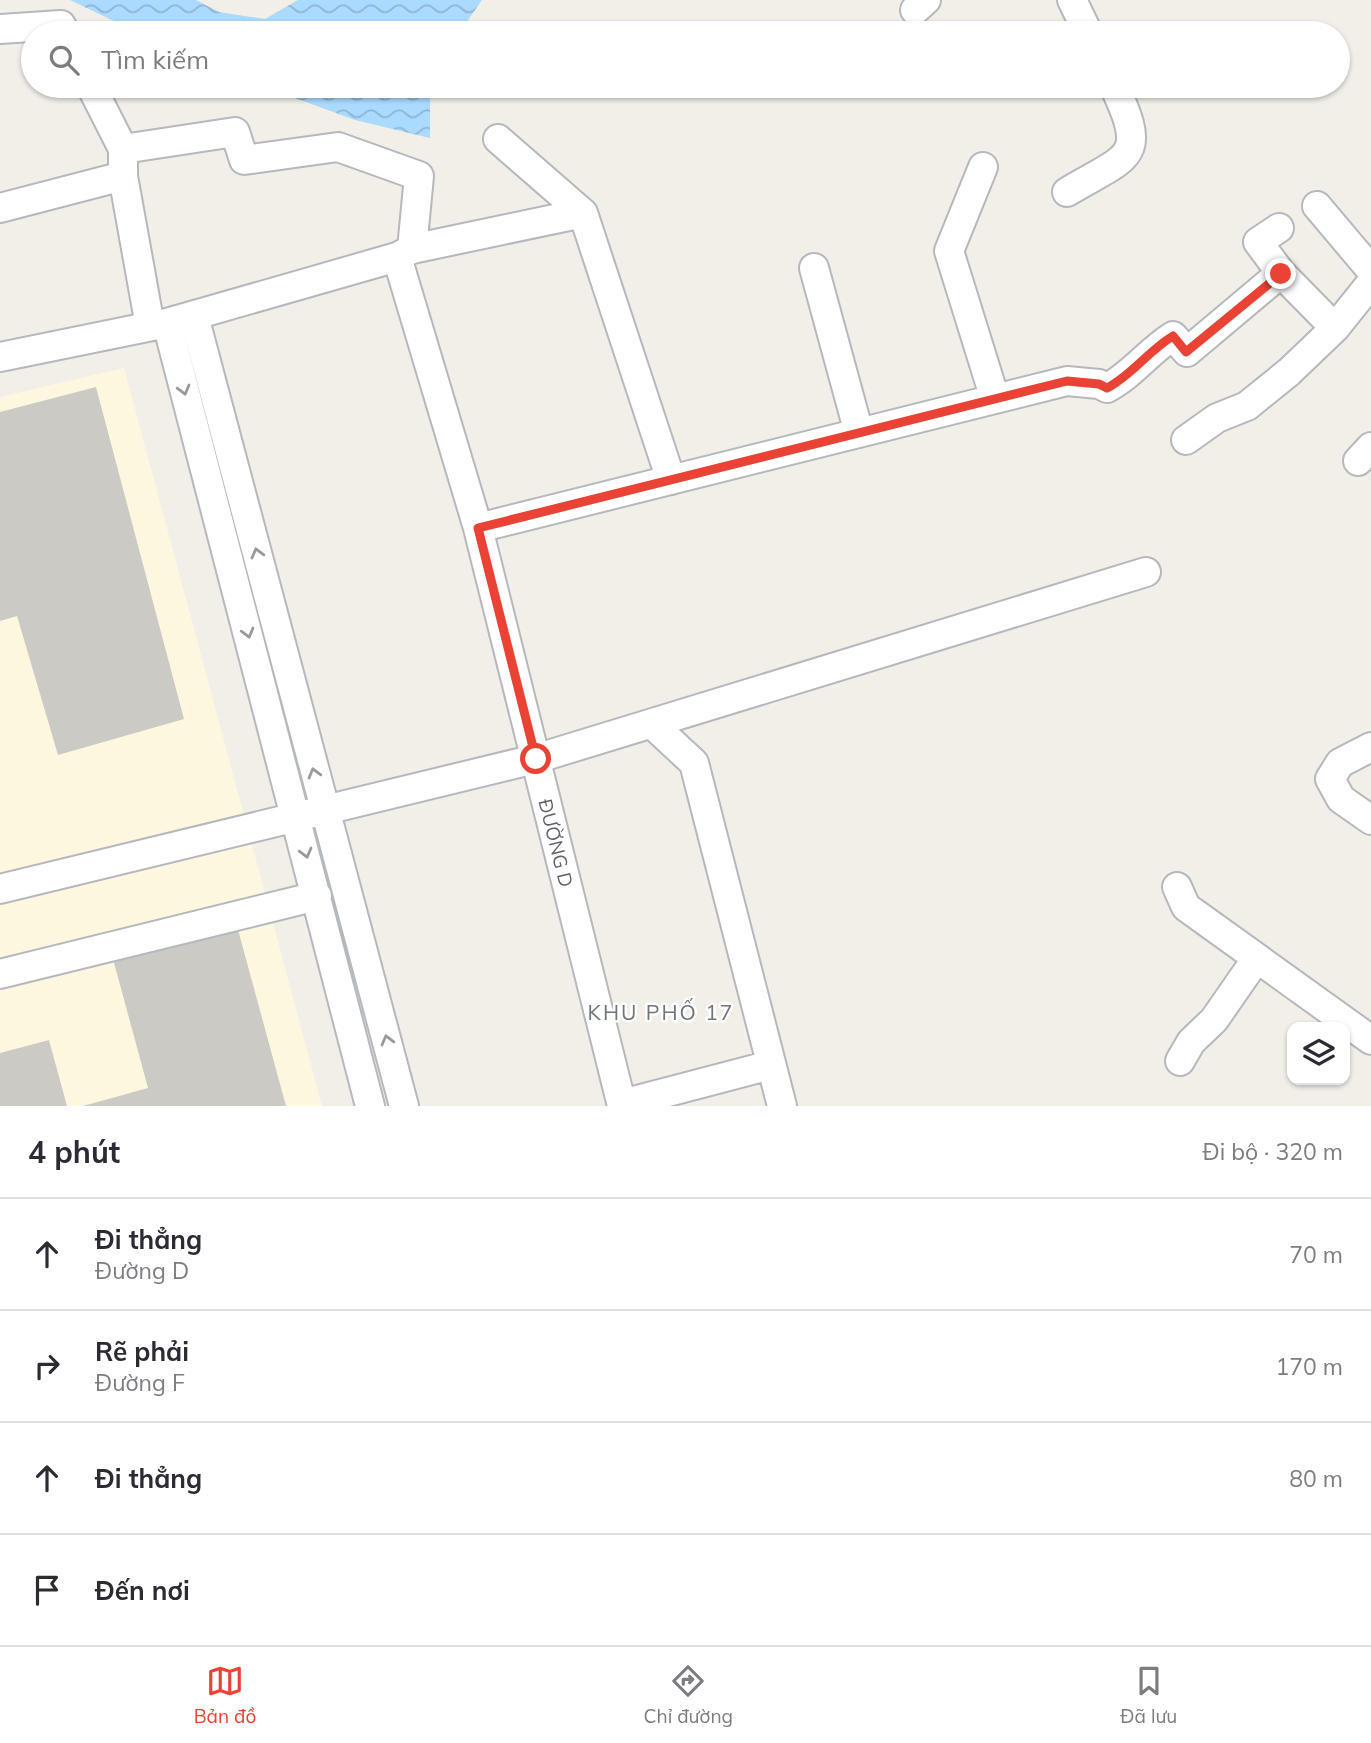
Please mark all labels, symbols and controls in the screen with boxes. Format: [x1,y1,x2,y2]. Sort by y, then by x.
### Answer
search box [21,21,1350,98]
icon: search [45,41,83,79]
text: Tìm kiếm [101,43,209,76]
route end [1265,258,1296,289]
one-way arrow [176,383,190,395]
one-way arrow [250,547,265,559]
one-way arrow [240,627,254,639]
route start [520,743,551,774]
one-way arrow [308,767,322,779]
street label: ĐƯỜNG D [533,796,579,890]
one-way arrow [297,847,312,859]
district label: KHU PHỐ 17 [588,998,734,1025]
map controls [1287,1022,1350,1085]
button: layers [1287,1022,1350,1085]
one-way arrow [380,1034,395,1046]
text: 4 phút [28,1133,120,1171]
text: Đi bộ · 320 m [1202,1137,1343,1166]
text: Đi thẳng [95,1223,202,1256]
icon: ahead [28,1235,66,1273]
text: 70 m [1289,1240,1343,1269]
text: Đường D [95,1256,189,1285]
text: Rẽ phải [95,1335,189,1368]
icon: right [28,1347,66,1385]
text: 170 m [1275,1352,1343,1381]
text: Đường F [95,1368,185,1397]
icon: ahead [28,1459,66,1497]
text: Đi thẳng [95,1462,202,1495]
text: 80 m [1289,1464,1343,1493]
icon: arrive [28,1571,66,1609]
text: Đến nơi [95,1574,190,1607]
tab: Bản đồ [194,1662,256,1728]
tab: Chỉ đường [644,1662,733,1728]
tab: Đã lưu [1120,1662,1177,1728]

